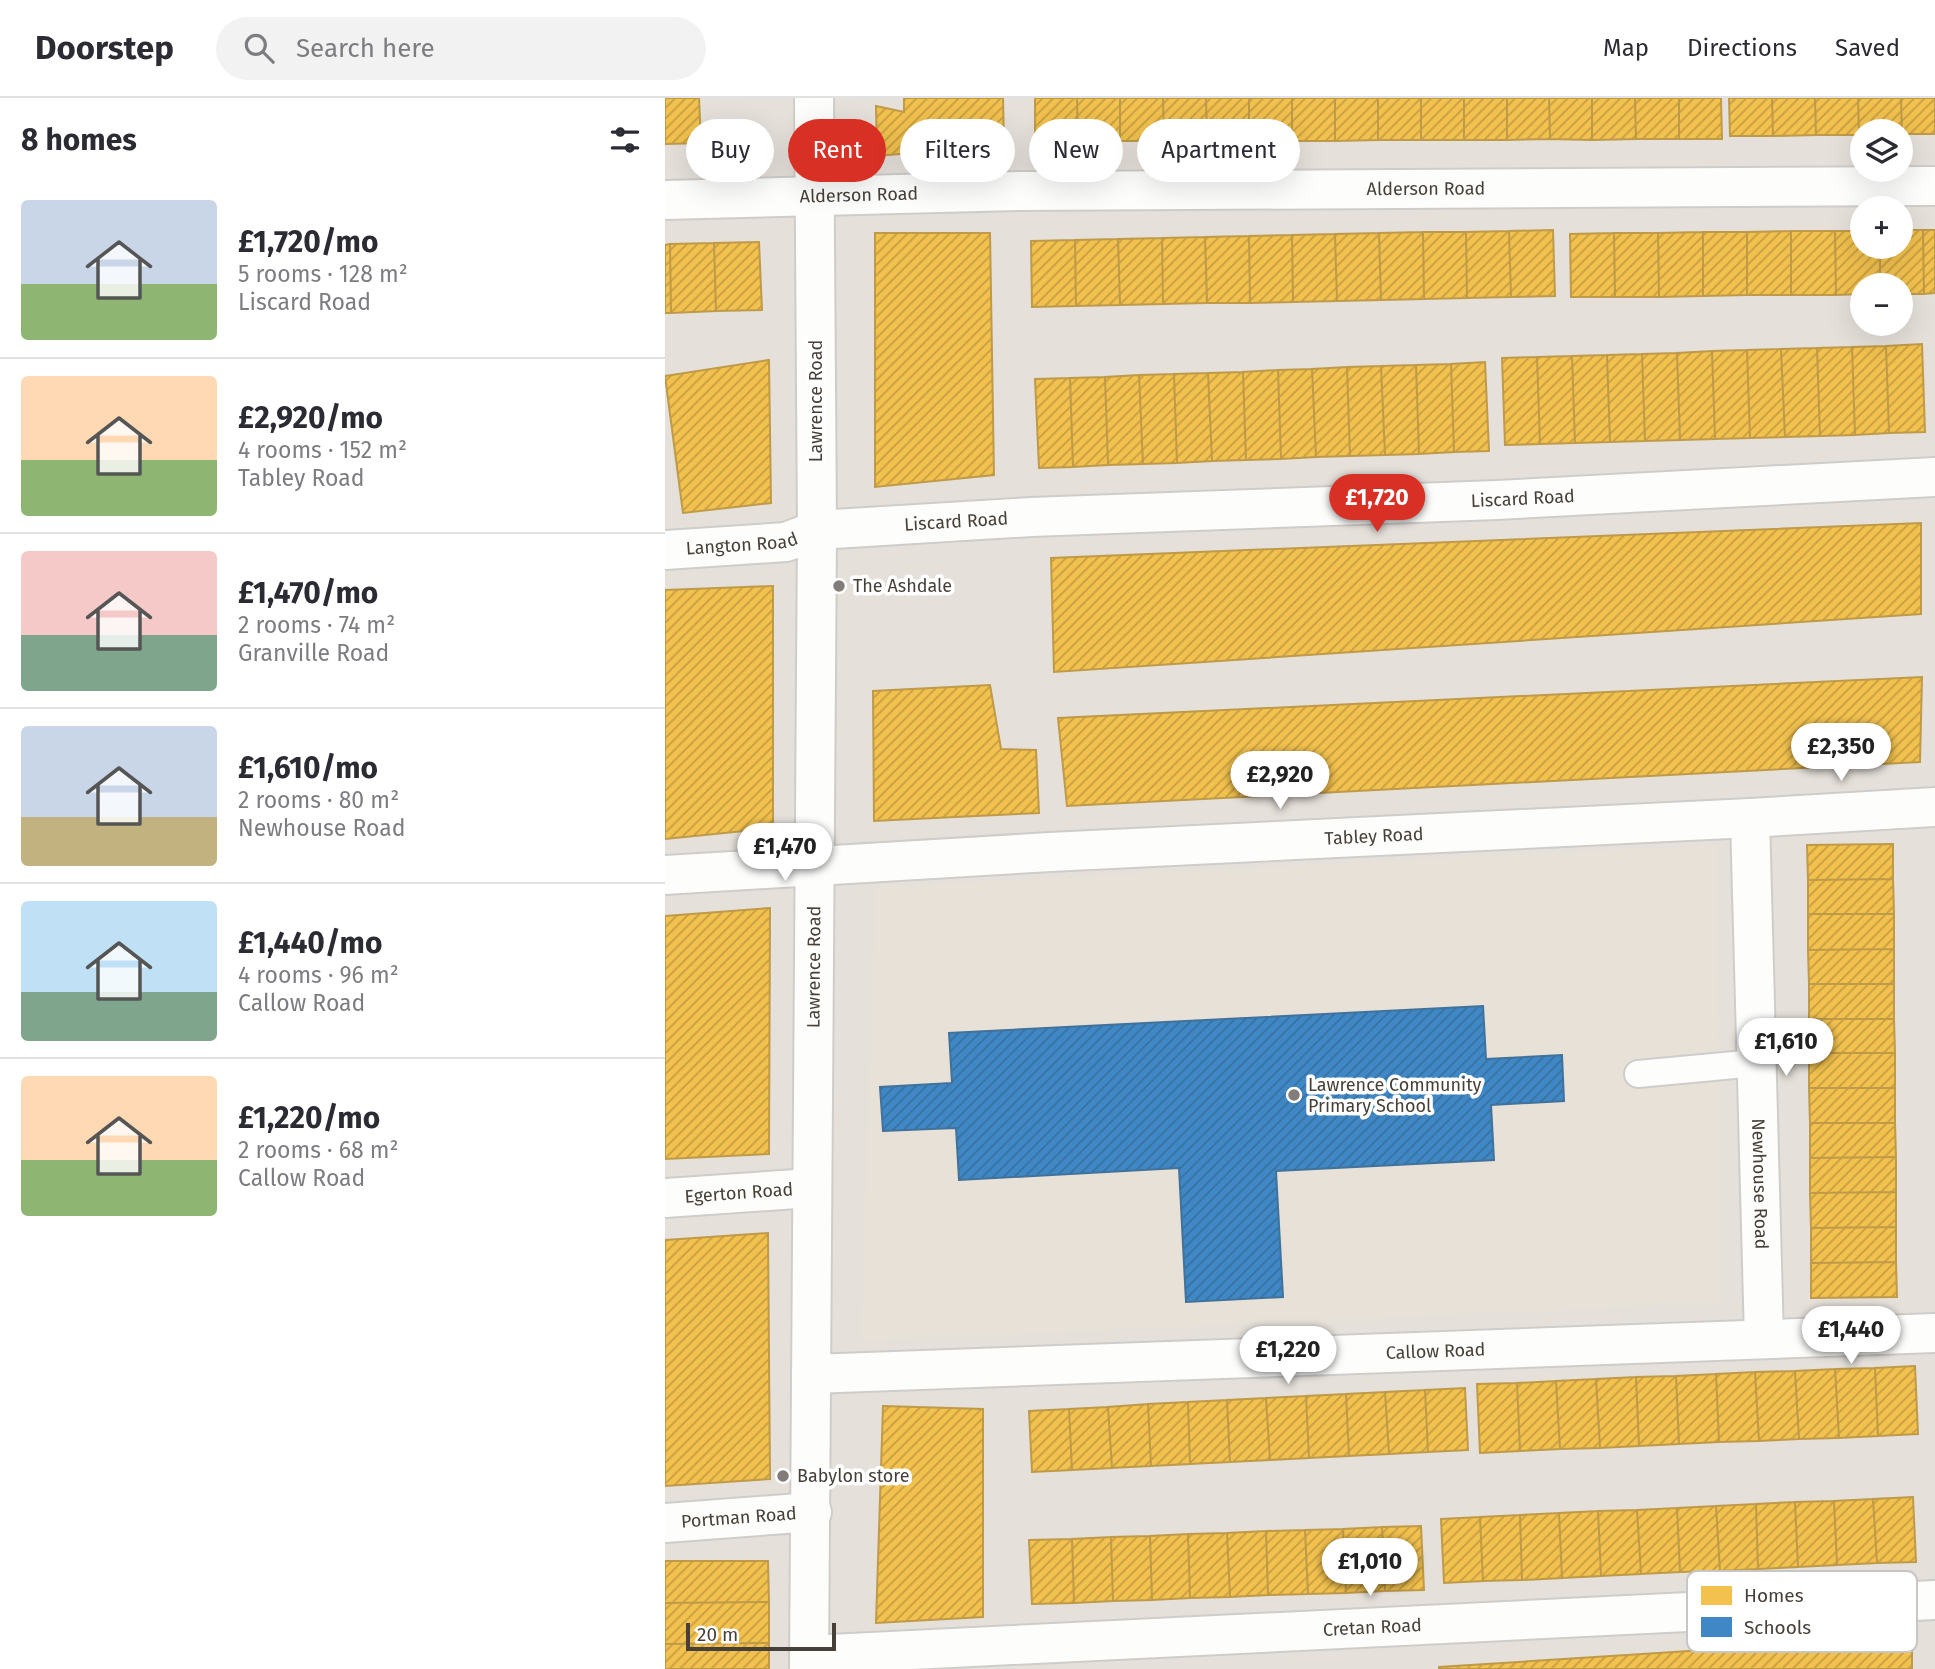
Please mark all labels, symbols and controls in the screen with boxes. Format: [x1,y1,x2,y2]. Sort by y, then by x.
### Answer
search box [216,17,706,80]
text: Doorstep [35,28,174,68]
icon: search [240,29,278,67]
text: Search here [296,33,435,64]
text: Map [1603,34,1649,62]
text: Directions [1687,34,1797,62]
text: Saved [1835,34,1900,62]
chip: Buy [686,119,774,182]
chip: Rent [788,119,886,182]
chip: Filters [900,119,1015,182]
chip: New [1029,119,1123,182]
chip: Apartment [1137,119,1300,182]
map controls [1850,119,1913,336]
button: layers [1850,119,1913,182]
icon: filters [606,121,644,159]
text: 8 homes [21,122,137,158]
street label: Alderson Road [1367,177,1485,200]
street label: Alderson Road [799,183,918,208]
button: + [1850,196,1913,259]
text: £1,720/mo [238,224,379,260]
icon: home [77,228,161,312]
text: 5 rooms · 128 m² [238,260,408,288]
button: − [1850,273,1913,336]
text: Liscard Road [238,288,371,316]
street label: Lawrence Road [805,340,827,462]
text: £2,920/mo [238,400,383,436]
icon: home [77,404,161,488]
text: 4 rooms · 152 m² [238,436,407,464]
text: Tabley Road [238,464,364,492]
pin: £1,720 [1320,474,1434,534]
text: £1,720 [1345,483,1409,511]
street label: Liscard Road [1470,485,1575,512]
street label: Liscard Road [904,507,1009,536]
street label: Langton Road [685,527,801,560]
text: £1,470/mo [238,575,378,611]
place label: The Ashdale [853,575,952,597]
marker: The Ashdale [831,578,847,594]
icon: home [77,579,161,663]
text: 2 rooms · 74 m² [238,611,395,639]
text: Granville Road [238,639,389,667]
pin: £2,350 [1784,724,1898,783]
text: £2,350 [1807,732,1875,760]
text: £1,610/mo [238,750,378,786]
pin: £2,920 [1223,752,1337,811]
icon: home [77,754,161,838]
text: £2,920 [1246,760,1314,788]
text: 2 rooms · 80 m² [238,786,399,814]
text: Newhouse Road [238,814,405,842]
street label: Tabley Road [1324,823,1424,850]
pin: £1,470 [728,824,842,883]
text: £1,470 [753,832,817,860]
street label: Lawrence Road [803,906,825,1028]
text: £1,440/mo [238,925,382,961]
icon: home [77,929,161,1013]
text: 4 rooms · 96 m² [238,961,399,989]
text: Callow Road [238,989,365,1017]
pin: £1,610 [1729,1018,1843,1078]
text: £1,610 [1754,1027,1818,1055]
place label: Lawrence Community Primary School [1308,1074,1482,1117]
marker: Lawrence Community Primary School [1286,1087,1302,1103]
text: £1,220/mo [238,1100,380,1136]
icon: home [77,1104,161,1188]
street label: Newhouse Road [1747,1118,1773,1250]
text: 2 rooms · 68 m² [238,1136,399,1164]
text: Callow Road [238,1164,365,1192]
street label: Egerton Road [684,1178,794,1208]
pin: £1,440 [1794,1306,1908,1366]
text: £1,440 [1818,1315,1884,1343]
pin: £1,220 [1231,1326,1345,1386]
text: £1,220 [1256,1335,1320,1363]
street label: Callow Road [1385,1338,1486,1364]
place label: Babylon store [797,1465,910,1487]
marker: Babylon store [775,1468,791,1484]
street label: Portman Road [680,1502,797,1533]
pin: £1,010 [1313,1538,1427,1598]
text: £1,010 [1338,1547,1402,1575]
legend [1687,1571,1917,1652]
text: Homes [1744,1584,1804,1607]
street label: Cretan Road [1322,1614,1422,1641]
text: Schools [1744,1616,1811,1639]
scale bar [686,1620,837,1652]
text: 20 m [697,1623,738,1646]

